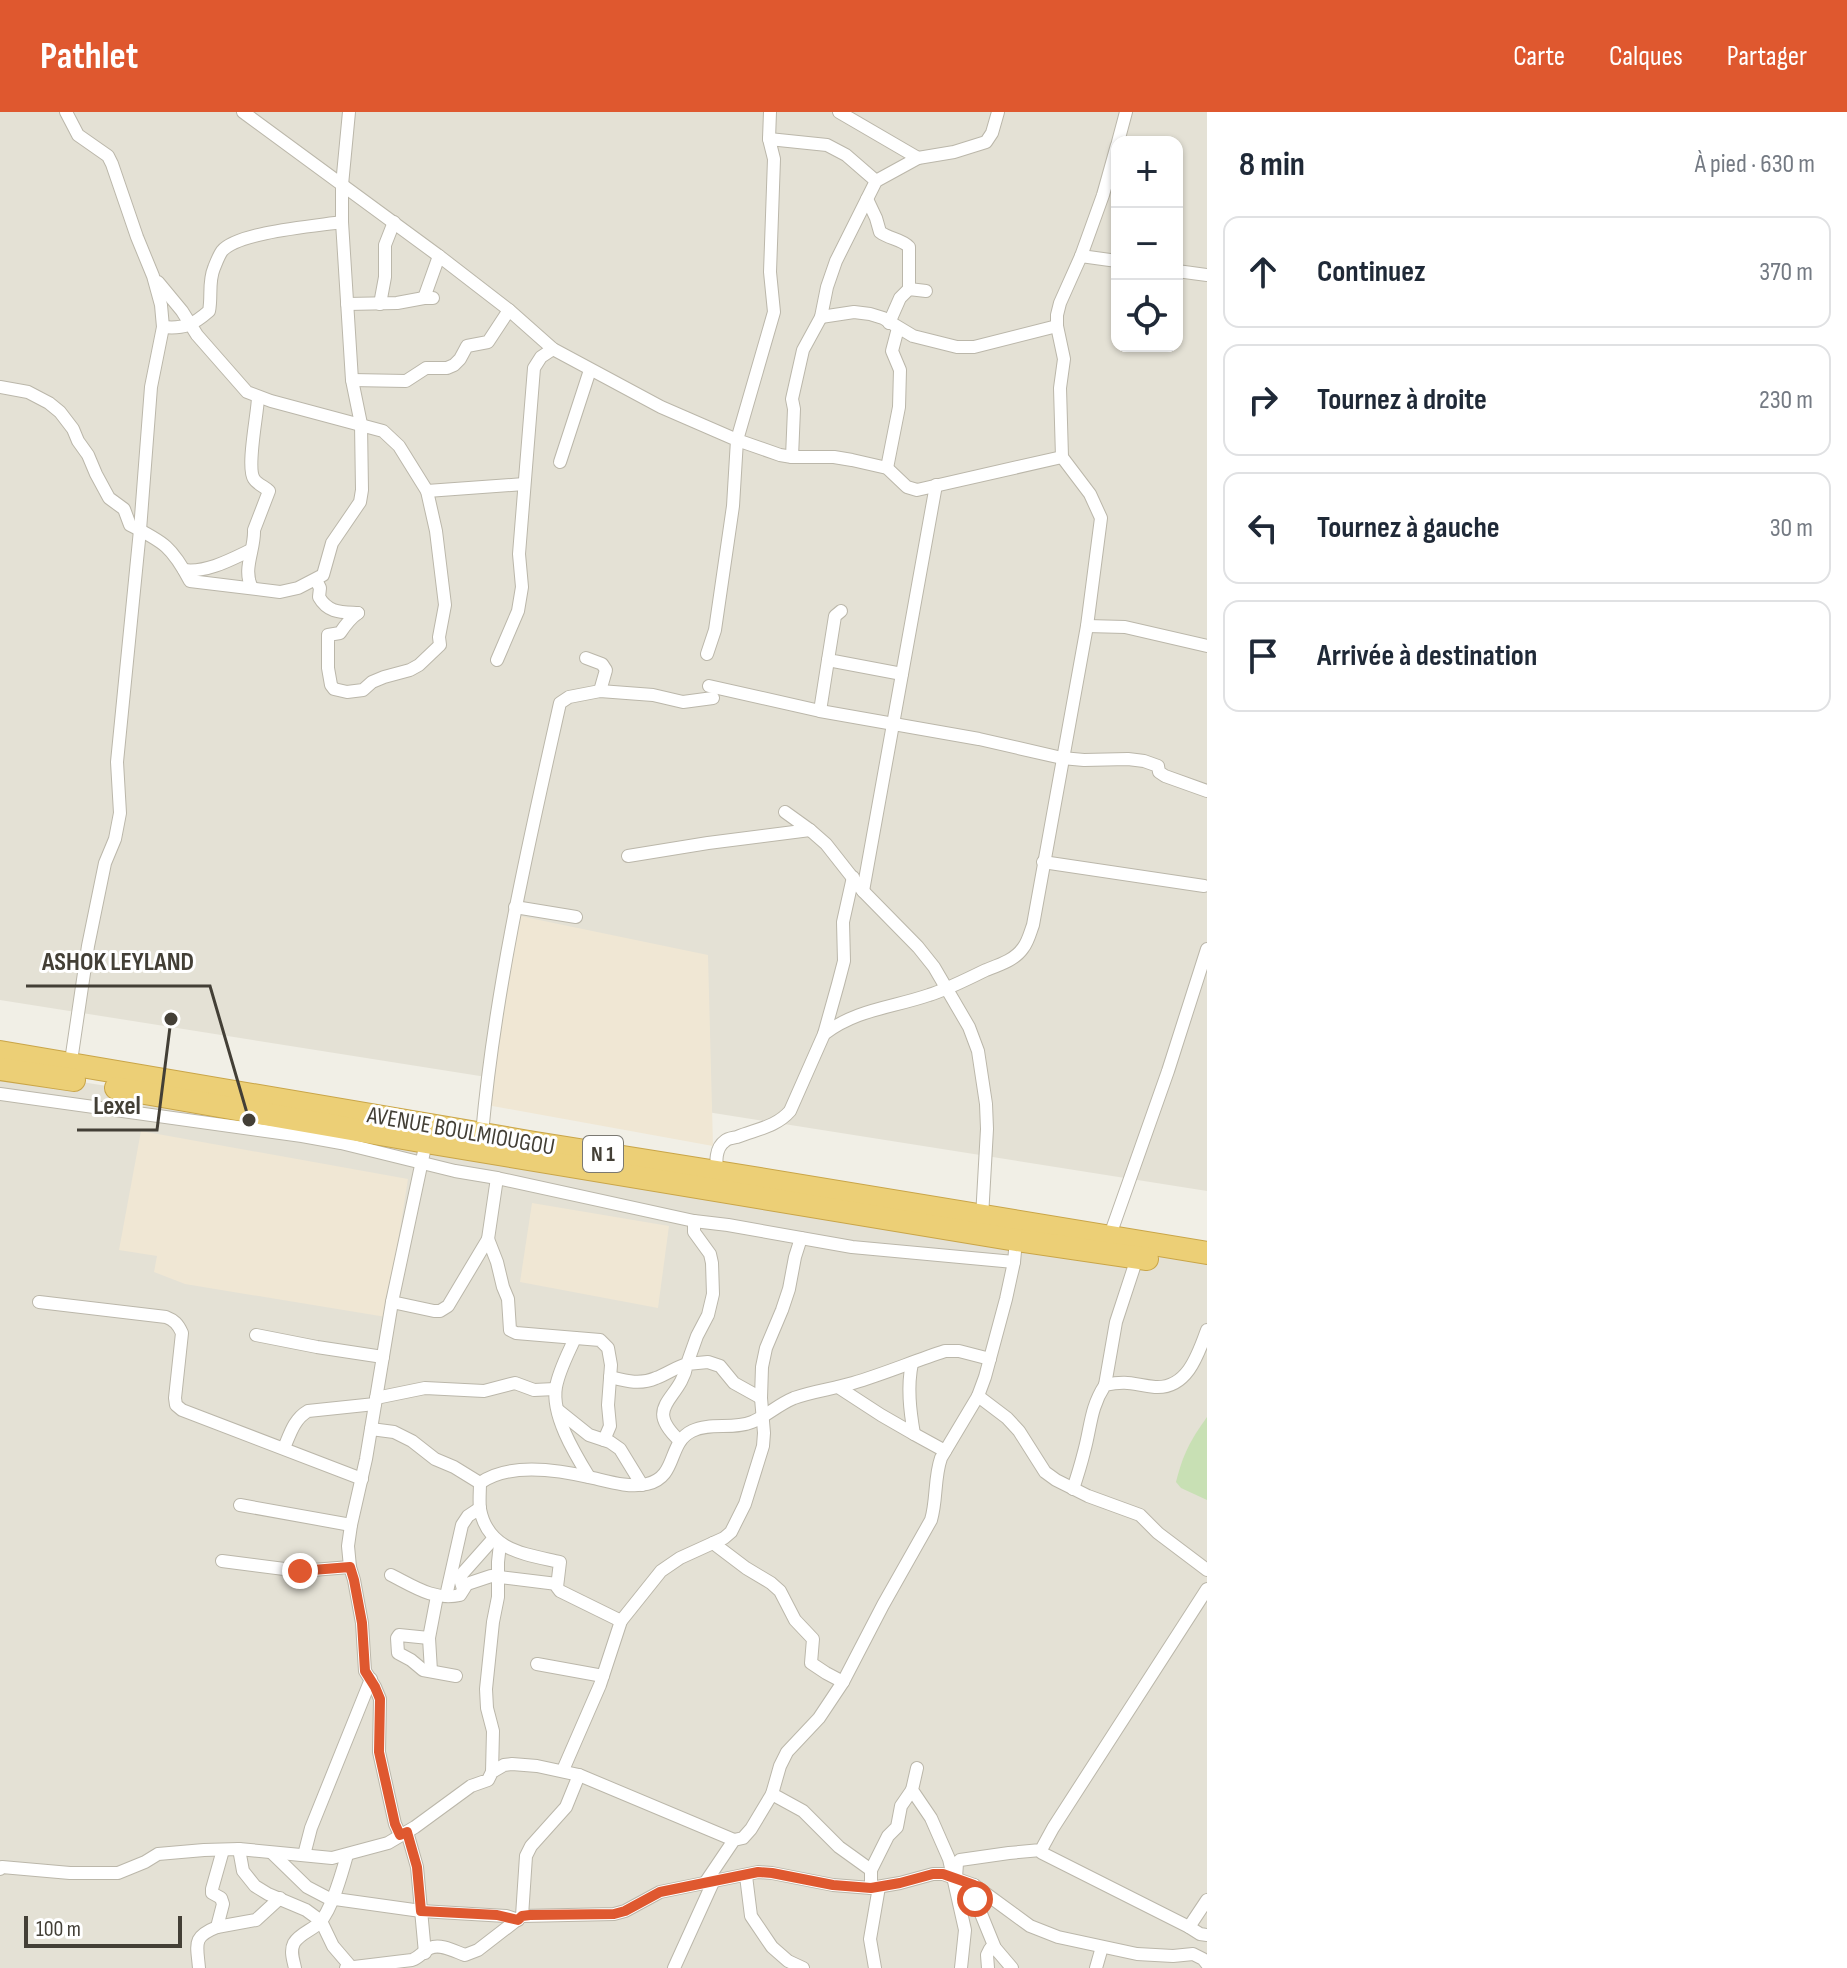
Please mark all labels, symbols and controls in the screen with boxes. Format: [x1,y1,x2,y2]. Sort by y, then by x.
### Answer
text: Pathlet [40,34,138,79]
text: Carte [1513,40,1565,73]
text: Calques [1609,40,1683,73]
text: Partager [1727,40,1807,73]
map controls [1111,136,1183,352]
button: + [1111,136,1183,208]
text: 8 min [1239,144,1305,185]
text: À pied · 630 m [1695,149,1815,180]
button: − [1111,208,1183,280]
icon: ahead [1241,250,1285,294]
text: Continuez [1317,254,1426,290]
text: 370 m [1759,257,1813,288]
button: locate [1111,280,1183,352]
icon: right [1241,378,1285,422]
text: Tournez à droite [1317,382,1487,418]
text: 230 m [1759,385,1813,416]
icon: left [1241,506,1285,550]
text: Tournez à gauche [1317,510,1500,546]
text: 30 m [1770,513,1813,544]
icon: arrive [1241,634,1285,678]
text: Arrivée à destination [1317,638,1537,674]
callout: ASHOK LEYLAND [26,936,210,986]
text: ASHOK LEYLAND [41,947,194,978]
callout: Lexel [77,1080,157,1130]
text: Lexel [93,1091,141,1122]
street label: AVENUE BOULMIOUGOU [364,1100,557,1162]
road number: N 1 [583,1136,623,1172]
route end [282,1553,318,1589]
route start [957,1881,993,1917]
scale bar [24,1912,182,1948]
text: 100 m [36,1916,81,1943]

